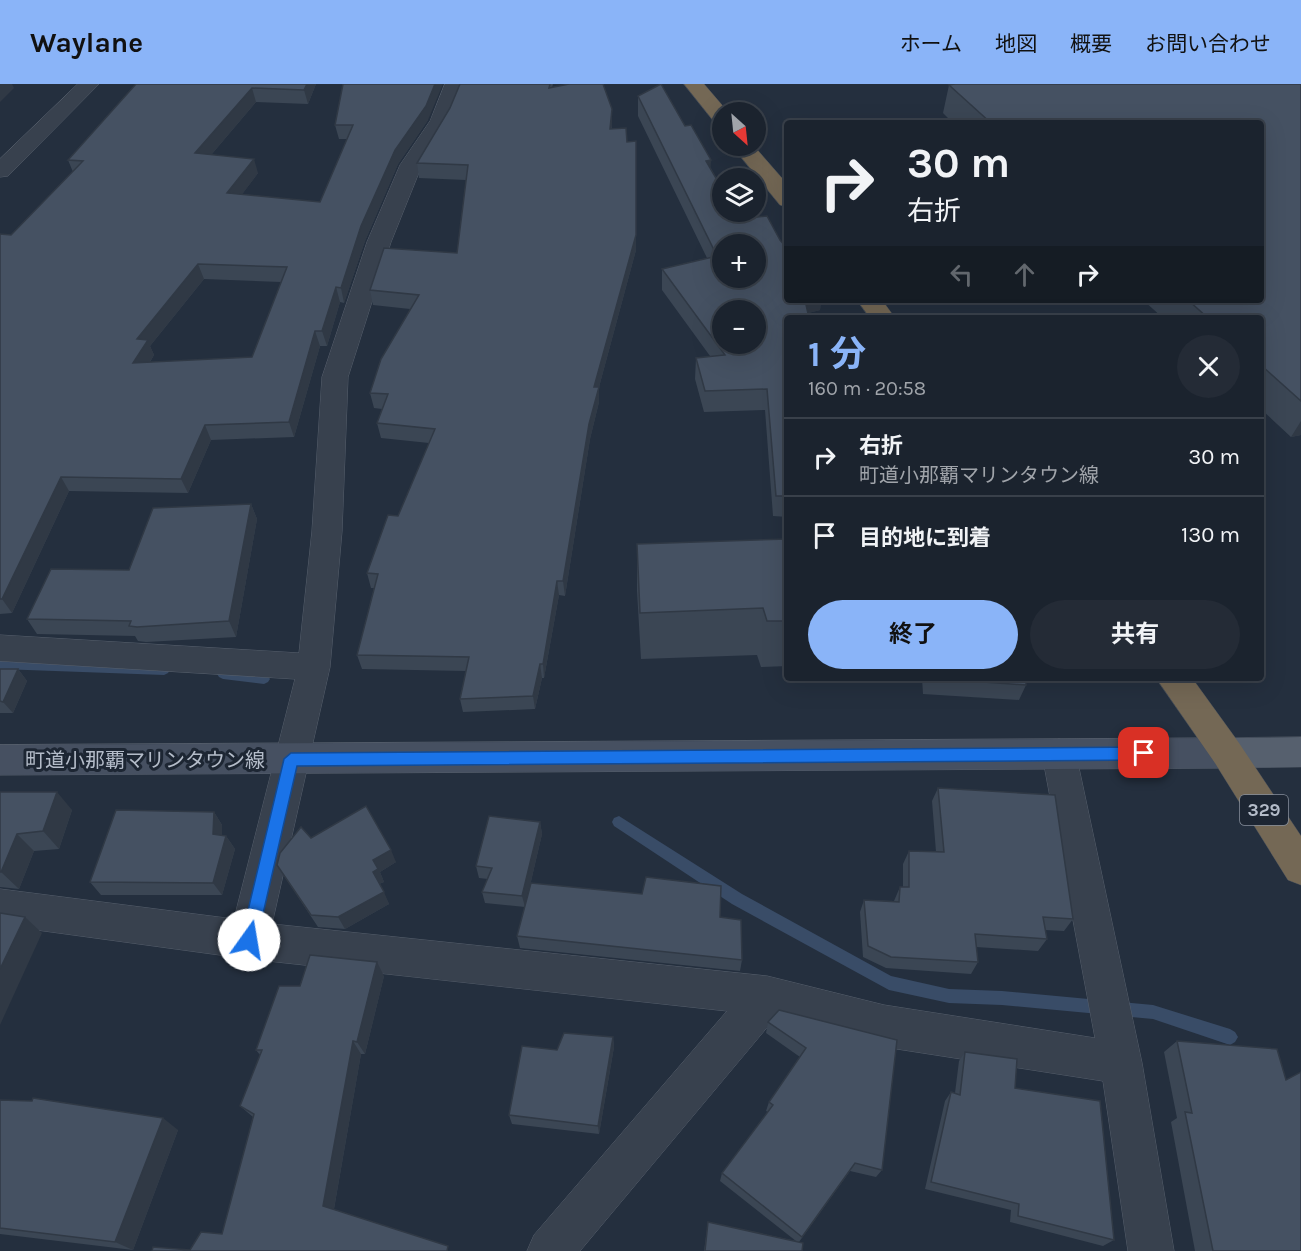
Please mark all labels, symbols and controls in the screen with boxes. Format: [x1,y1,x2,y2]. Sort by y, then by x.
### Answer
text: Waylane [30,26,143,59]
text: ホーム [900,32,962,56]
text: 地図 [995,32,1037,56]
text: 概要 [1070,32,1112,56]
text: お問い合わせ [1145,32,1271,56]
north arrow [712,102,766,156]
map controls [712,102,766,354]
text: 30 m [907,138,1010,188]
icon: right [808,144,886,222]
button: layers [712,168,766,222]
text: 右折 [907,195,961,227]
button: + [712,234,766,288]
icon: left [945,258,978,291]
icon: ahead [1008,258,1041,291]
icon: right [1071,258,1104,291]
button: − [712,300,766,354]
text: 1 分 [808,333,866,375]
button: close [1177,335,1240,398]
text: 160 m · 20:58 [808,377,926,400]
text: 右折 [859,433,903,459]
icon: right [808,441,841,474]
text: 30 m [1188,444,1240,470]
text: 町道小那覇マリンタウン線 [859,464,1099,487]
icon: arrive [808,519,841,552]
text: 130 m [1181,522,1240,548]
text: 目的地に到着 [859,525,991,551]
button: 終了 [808,600,1018,669]
button: 共有 [1030,600,1240,669]
pin [1118,727,1169,778]
icon: arrive [1127,736,1160,769]
street label: 町道小那覇マリンタウン線 [25,749,265,772]
road number: 329 [1240,795,1288,825]
position arrow [217,908,281,972]

